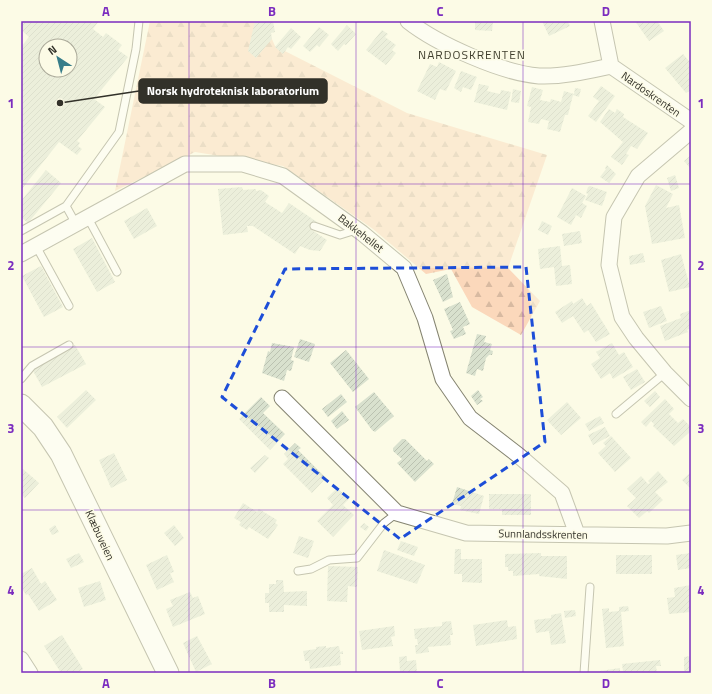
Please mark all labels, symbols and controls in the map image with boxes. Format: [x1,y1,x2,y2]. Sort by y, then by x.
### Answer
text: A [102,1,110,21]
text: B [268,1,276,21]
text: C [436,1,444,21]
text: D [602,1,610,21]
north arrow [38,38,78,78]
text: N [44,41,60,59]
district label: NARDOSKRENTEN [418,45,526,64]
street label: Nardoskrenten [618,68,684,120]
callout: Norsk hydroteknisk laboratorium [139,79,327,103]
text: Norsk hydroteknisk laboratorium [147,81,319,100]
text: 1 [7,93,15,113]
text: 1 [697,93,705,113]
street label: Bakkehellet [335,210,387,256]
text: 2 [7,255,15,275]
text: 2 [697,255,705,275]
text: 3 [7,418,15,438]
text: 3 [697,418,705,438]
street label: Klæbuveien [81,507,119,563]
street label: Sunnlandsskrenten [498,525,588,543]
text: 4 [7,580,15,600]
text: 4 [697,580,705,600]
text: A [102,673,110,693]
text: B [268,673,276,693]
text: C [436,673,444,693]
text: D [602,673,610,693]

